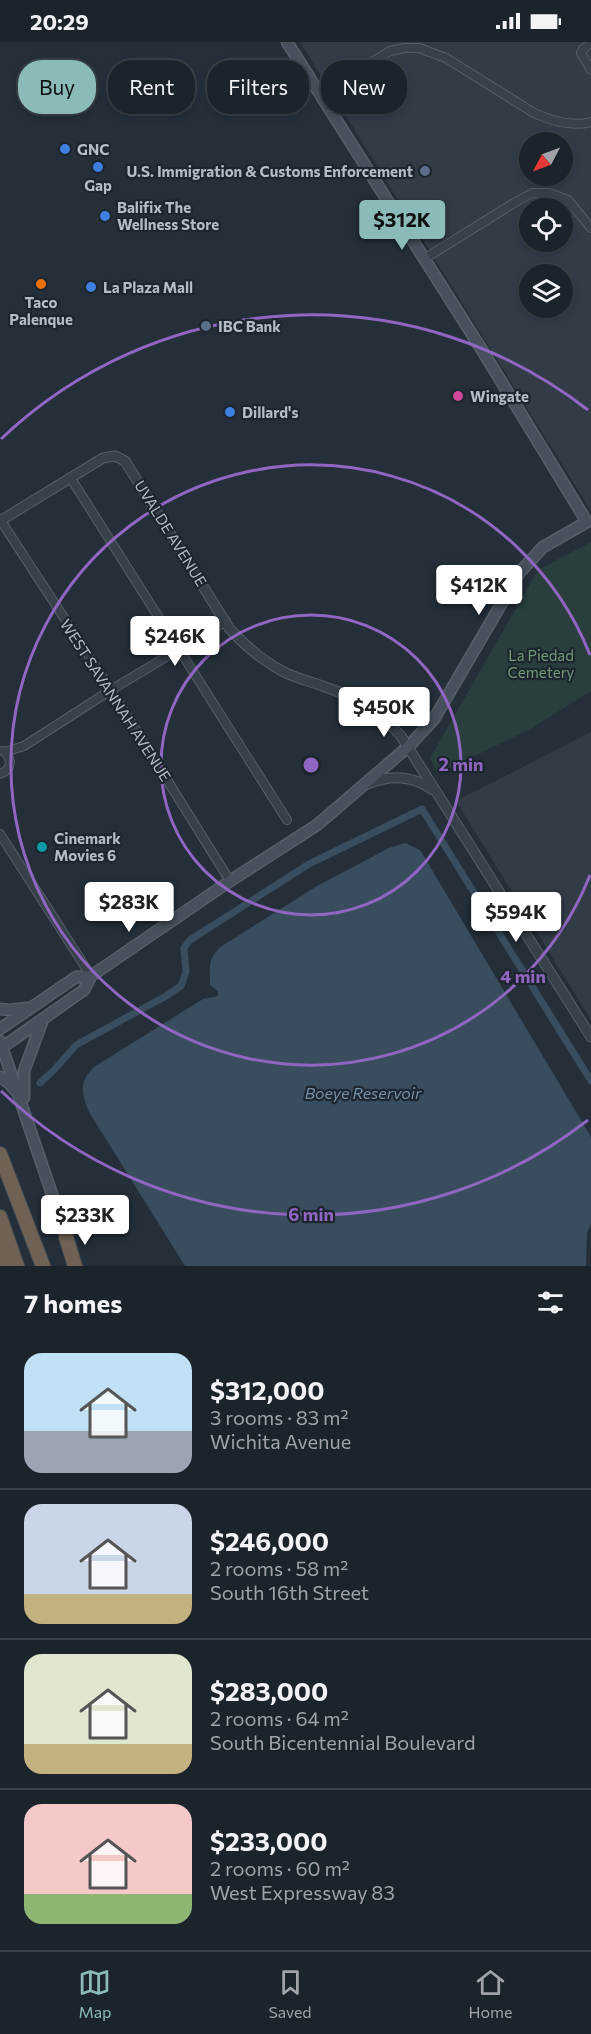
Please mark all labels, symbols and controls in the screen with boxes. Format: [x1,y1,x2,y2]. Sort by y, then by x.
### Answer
text: 20:29 [30,8,89,35]
chip: Buy [18,60,96,114]
chip: Rent [108,60,195,114]
chip: Filters [207,60,309,114]
chip: New [321,60,407,114]
north arrow [519,132,573,186]
map controls [519,132,573,318]
place label: GNC [77,140,109,158]
marker: GNC [58,142,72,156]
marker: Gap [91,160,105,174]
place label: U.S. Immigration & Customs Enforcement [126,162,413,180]
marker: U.S. Immigration & Customs Enforcement [418,164,432,178]
place label: Gap [84,176,112,194]
place label: Balifix The Wellness Store [117,198,219,233]
button: locate [519,198,573,252]
pin: $312K [360,200,444,251]
text: $312K [373,207,431,231]
marker: Balifix The Wellness Store [98,209,112,223]
button: layers [519,264,573,318]
marker: Taco Palenque [34,277,48,291]
place label: La Plaza Mall [103,278,193,296]
marker: La Plaza Mall [84,280,98,294]
place label: Taco Palenque [9,293,73,328]
place label: IBC Bank [218,317,281,335]
marker: IBC Bank [199,319,213,333]
place label: Wingate [470,387,529,405]
marker: Wingate [451,389,465,403]
place label: Dillard's [242,403,298,421]
marker: Dillard's [223,405,237,419]
street label: UVALDE AVENUE [131,477,211,589]
pin: $412K [437,565,521,616]
text: $412K [450,572,508,596]
street label: WEST SAVANNAH AVENUE [57,616,175,784]
pin: $246K [133,616,217,667]
text: $246K [144,623,206,647]
park label: La Piedad Cemetery [508,646,575,681]
pin: $450K [342,687,426,738]
text: $450K [353,694,415,718]
text: 2 min [439,753,483,775]
centre of rings [301,755,321,775]
place label: Cinemark Movies 6 [54,829,121,864]
marker: Cinemark Movies 6 [35,840,49,854]
pin: $283K [87,882,171,933]
text: $283K [99,889,159,913]
pin: $594K [474,892,558,943]
text: $594K [485,899,547,923]
text: 4 min [500,965,546,987]
water label: Boeye Reservoir [305,1083,422,1102]
pin: $233K [43,1195,127,1246]
text: $233K [55,1202,115,1226]
text: 6 min [288,1203,334,1225]
icon: filters [534,1286,567,1319]
text: 7 homes [24,1287,122,1318]
text: $312,000 [210,1374,325,1405]
icon: home [72,1377,144,1449]
text: 3 rooms · 83 m² [210,1405,349,1429]
text: Wichita Avenue [210,1429,351,1453]
text: $246,000 [210,1525,329,1556]
icon: home [72,1528,144,1600]
text: 2 rooms · 58 m² [210,1556,348,1580]
text: South 16th Street [210,1580,369,1604]
text: $283,000 [210,1675,328,1706]
icon: home [72,1678,144,1750]
text: 2 rooms · 64 m² [210,1706,349,1730]
text: South Bicentennial Boulevard [210,1730,475,1754]
text: $233,000 [210,1825,327,1856]
icon: home [72,1828,144,1900]
text: 2 rooms · 60 m² [210,1856,350,1880]
text: West Expressway 83 [210,1880,395,1904]
tab: Map [78,1966,111,2021]
tab: Saved [268,1966,312,2021]
tab: Home [469,1966,513,2021]

